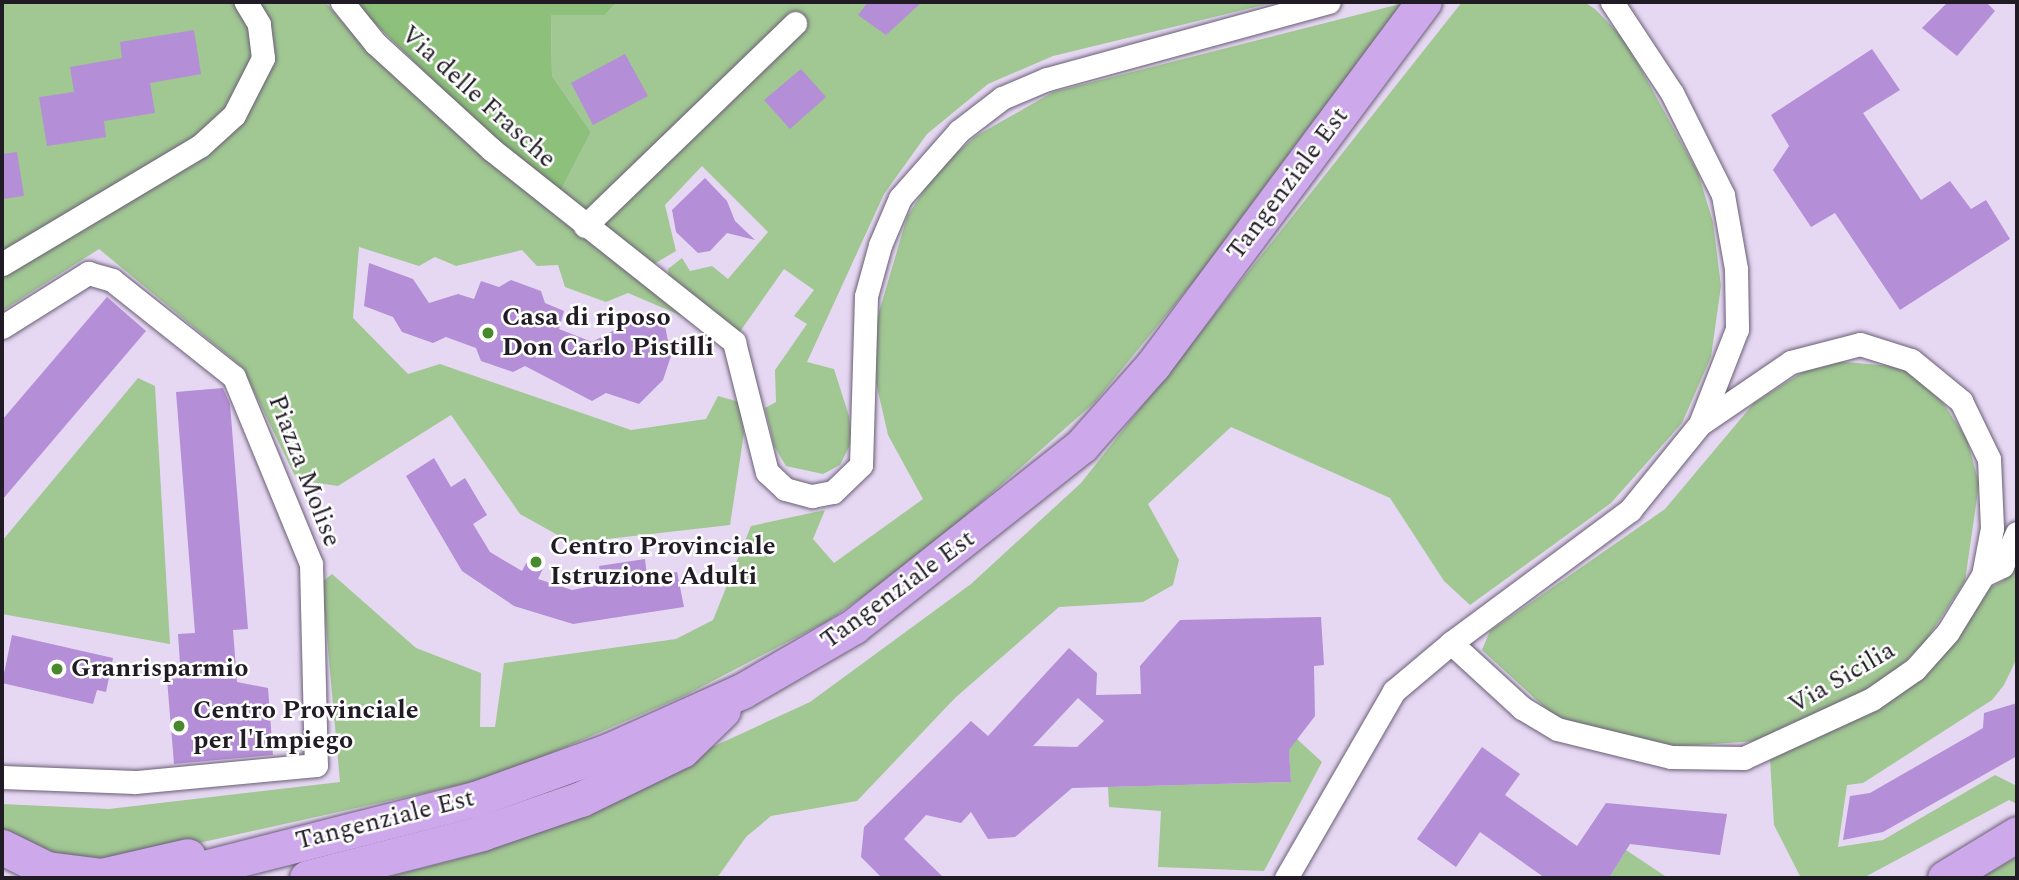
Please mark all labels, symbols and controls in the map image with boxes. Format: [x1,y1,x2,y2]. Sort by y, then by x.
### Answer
street label: Via delle Frasche [394,19,562,175]
street label: Tangenziale Est [1221,102,1355,266]
place label: Casa di riposo Don Carlo Pistilli [502,302,714,364]
marker: Casa di riposo Don Carlo Pistilli [480,325,496,341]
street label: Piazza Molise [261,391,347,551]
street label: Tangenziale Est [815,524,981,656]
place label: Centro Provinciale Istruzione Adulti [550,531,776,592]
marker: Centro Provinciale Istruzione Adulti [528,554,544,570]
street label: Via Sicilia [1783,635,1901,721]
place label: Granrisparmio [71,653,248,685]
marker: Granrisparmio [49,661,65,677]
place label: Centro Provinciale per l'Impiego [193,695,419,756]
marker: Centro Provinciale per l'Impiego [171,718,187,734]
street label: Tangenziale Est [293,783,477,857]

